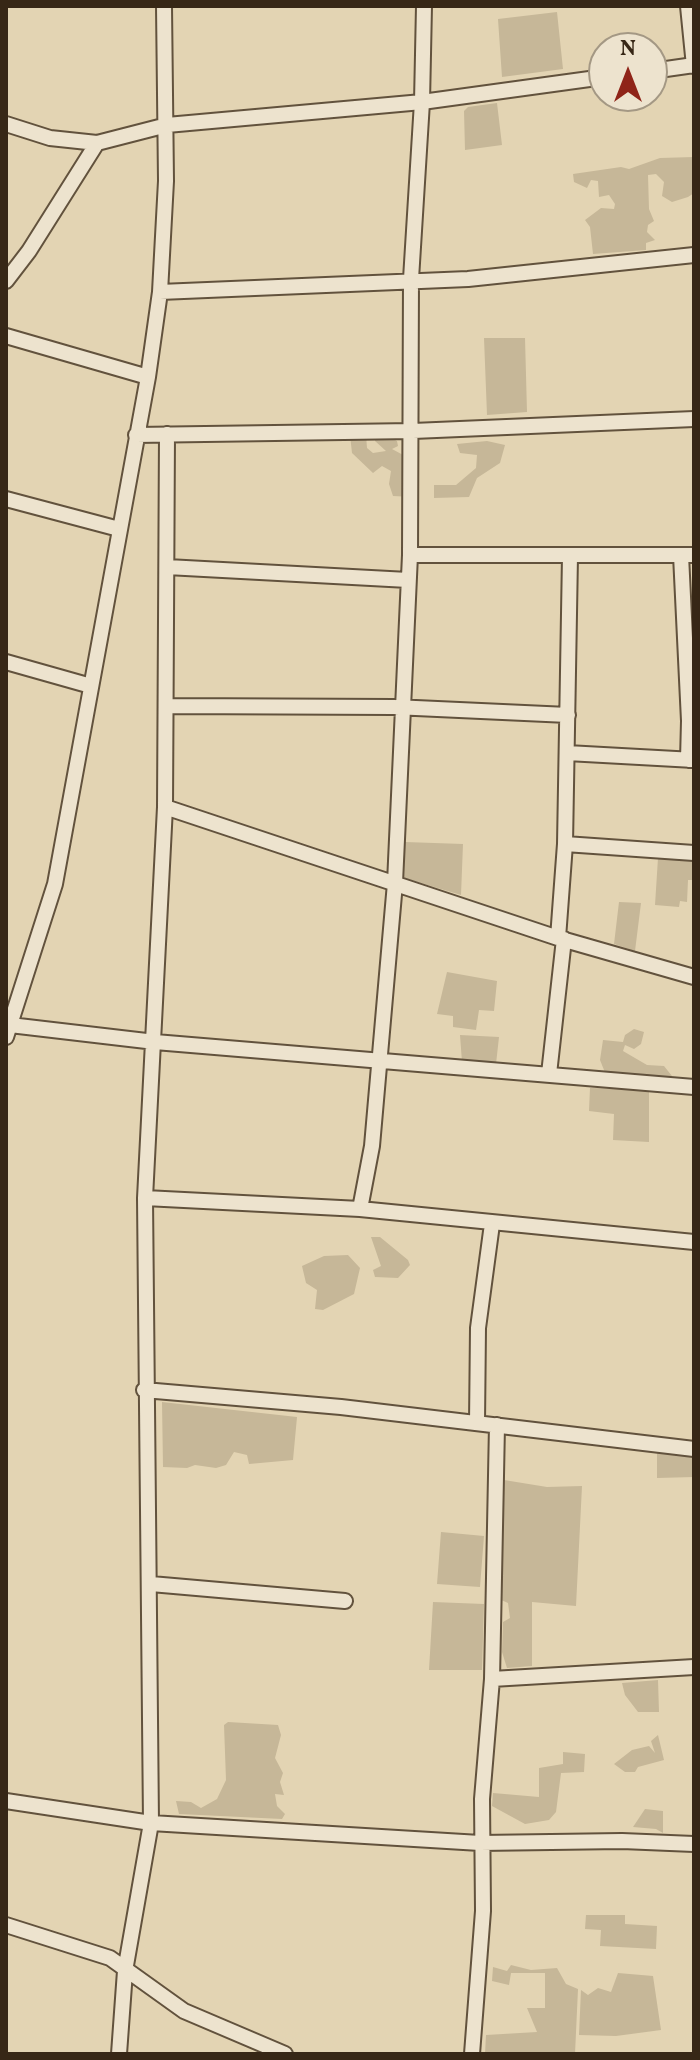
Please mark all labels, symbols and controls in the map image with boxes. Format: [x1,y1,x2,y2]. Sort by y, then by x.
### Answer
north arrow [588,32,668,112]
text: N [620,34,636,65]

